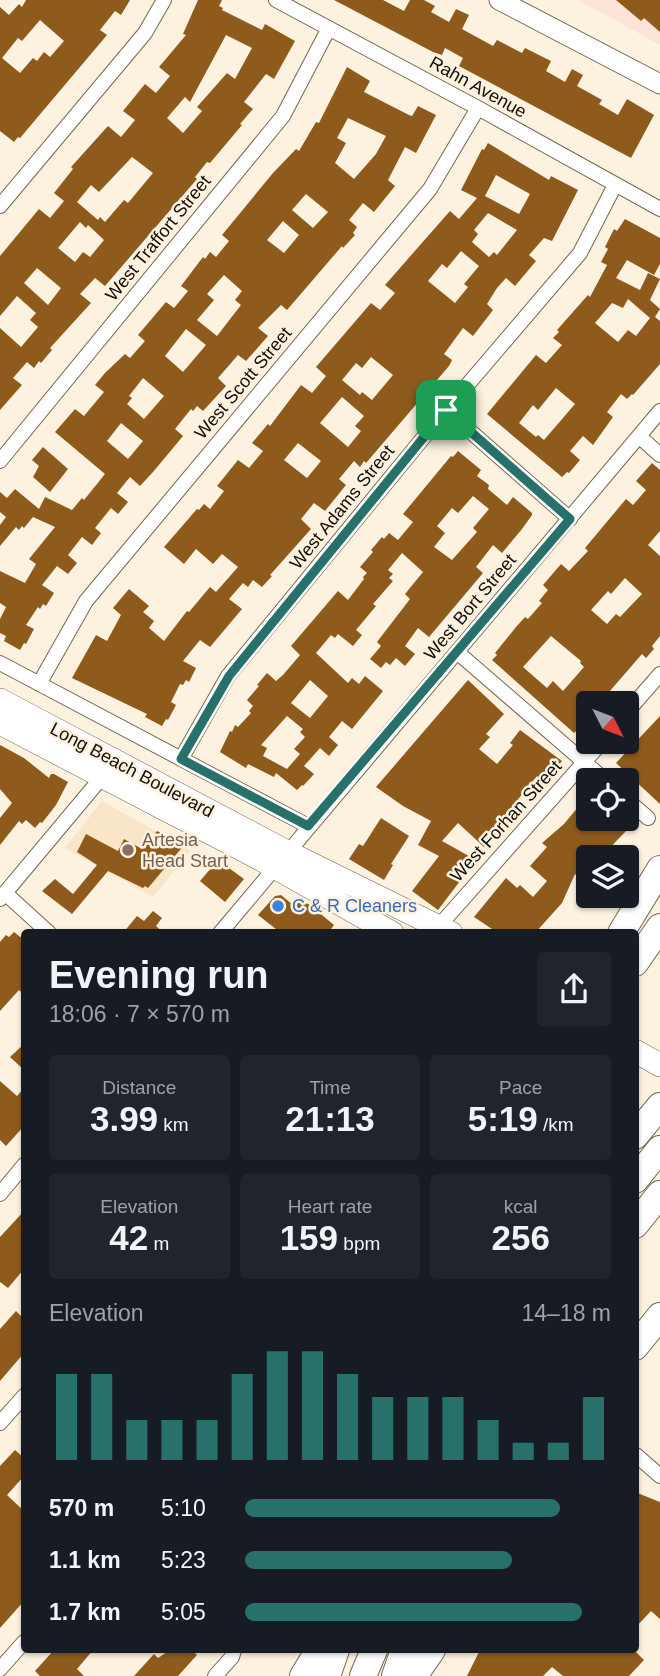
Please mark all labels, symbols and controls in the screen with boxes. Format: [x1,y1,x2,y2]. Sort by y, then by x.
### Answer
street label: Rahn Avenue [426,52,530,122]
street label: West Traffort Street [101,171,215,305]
street label: West Scott Street [190,323,296,443]
pin [416,380,476,440]
icon: arrive [427,391,465,429]
street label: West Adams Street [286,441,398,573]
street label: West Bort Street [420,550,520,664]
north arrow [576,691,639,754]
map controls [576,691,639,908]
street label: Long Beach Boulevard [47,718,217,822]
street label: West Forhan Street [446,756,566,886]
button: locate [576,768,639,831]
place label: Artesia Head Start [142,830,228,871]
marker: Artesia Head Start [120,842,136,858]
button: layers [576,845,639,908]
place label: C & R Cleaners [292,896,417,916]
marker: C & R Cleaners [270,898,286,914]
button: share [537,952,611,1026]
text: Evening run [49,954,269,996]
text: 18:06 · 7 × 570 m [49,1001,230,1027]
text: Distance [102,1077,176,1098]
text: Time [309,1077,351,1098]
text: Pace [499,1077,542,1098]
text: 3.99 [90,1099,158,1138]
text: 21:13 [285,1099,375,1138]
text: 5:19 [468,1099,538,1138]
text: km [158,1114,189,1135]
text: /km [538,1114,574,1135]
text: Elevation [100,1196,178,1217]
text: Heart rate [288,1196,372,1217]
text: kcal [504,1196,538,1217]
text: 42 [109,1218,148,1257]
text: 159 [280,1218,338,1257]
text: 256 [491,1218,550,1257]
text: m [148,1233,169,1254]
text: bpm [338,1233,380,1254]
text: Elevation [49,1300,144,1326]
text: 14–18 m [521,1300,611,1326]
text: 570 m [49,1495,114,1521]
text: 5:10 [161,1495,206,1521]
text: 1.1 km [49,1547,121,1573]
text: 5:23 [161,1547,206,1573]
text: 1.7 km [49,1599,121,1625]
text: 5:05 [161,1599,206,1625]

